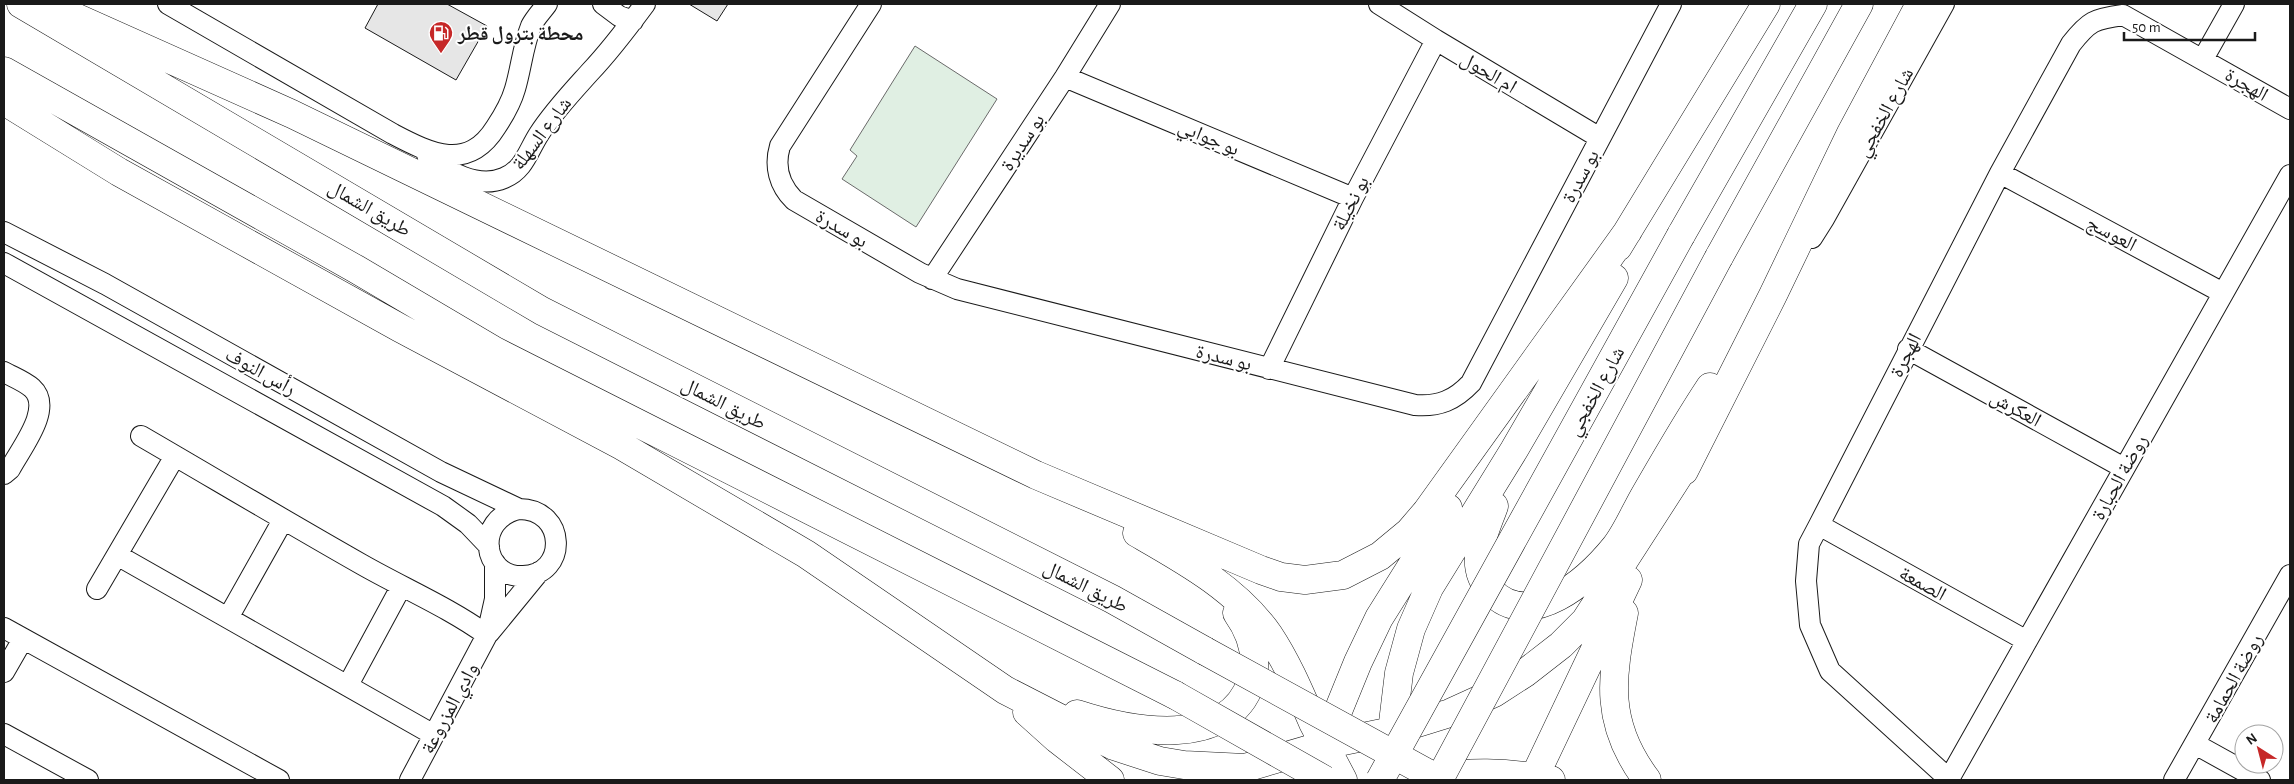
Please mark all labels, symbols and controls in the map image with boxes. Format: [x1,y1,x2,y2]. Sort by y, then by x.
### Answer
scale bar [2124,10,2255,42]
fuel station icon: محطة بترول قطر [428,20,454,54]
text: 50 m [2132,20,2161,35]
place label: محطة بترول قطر [457,24,583,45]
street label: ام الحول [1455,48,1520,100]
street label: شارع الخفجي [1852,65,1922,163]
street label: الهجرة [2221,65,2271,106]
street label: شارع السهلة [508,94,577,175]
street label: بو سديرة [997,110,1049,175]
street label: بو جوابي [1173,116,1242,164]
street label: بو سدرة [1559,147,1604,206]
street label: بو نخيلة [1329,173,1374,234]
street label: طريق الشمال [324,177,414,241]
street label: بو سدرة [812,206,871,252]
street label: العوسج [2082,213,2140,257]
street label: الهجرة [1886,330,1926,381]
street label: بو سدرة [1194,341,1254,375]
street label: رأس النوف [221,342,300,400]
street label: شارع الخفجي [1563,344,1633,442]
street label: طريق الشمال [678,374,769,435]
street label: العكرش [1986,387,2044,432]
street label: روضة الحبارة [2088,431,2152,524]
street label: طريق الشمال [1040,557,1131,618]
street label: الصمعة [1896,563,1949,605]
street label: روضة الحمامة [2201,630,2267,727]
street label: وادي المزروعة [418,660,487,760]
north arrow [2234,724,2284,774]
text: N [2244,731,2260,748]

